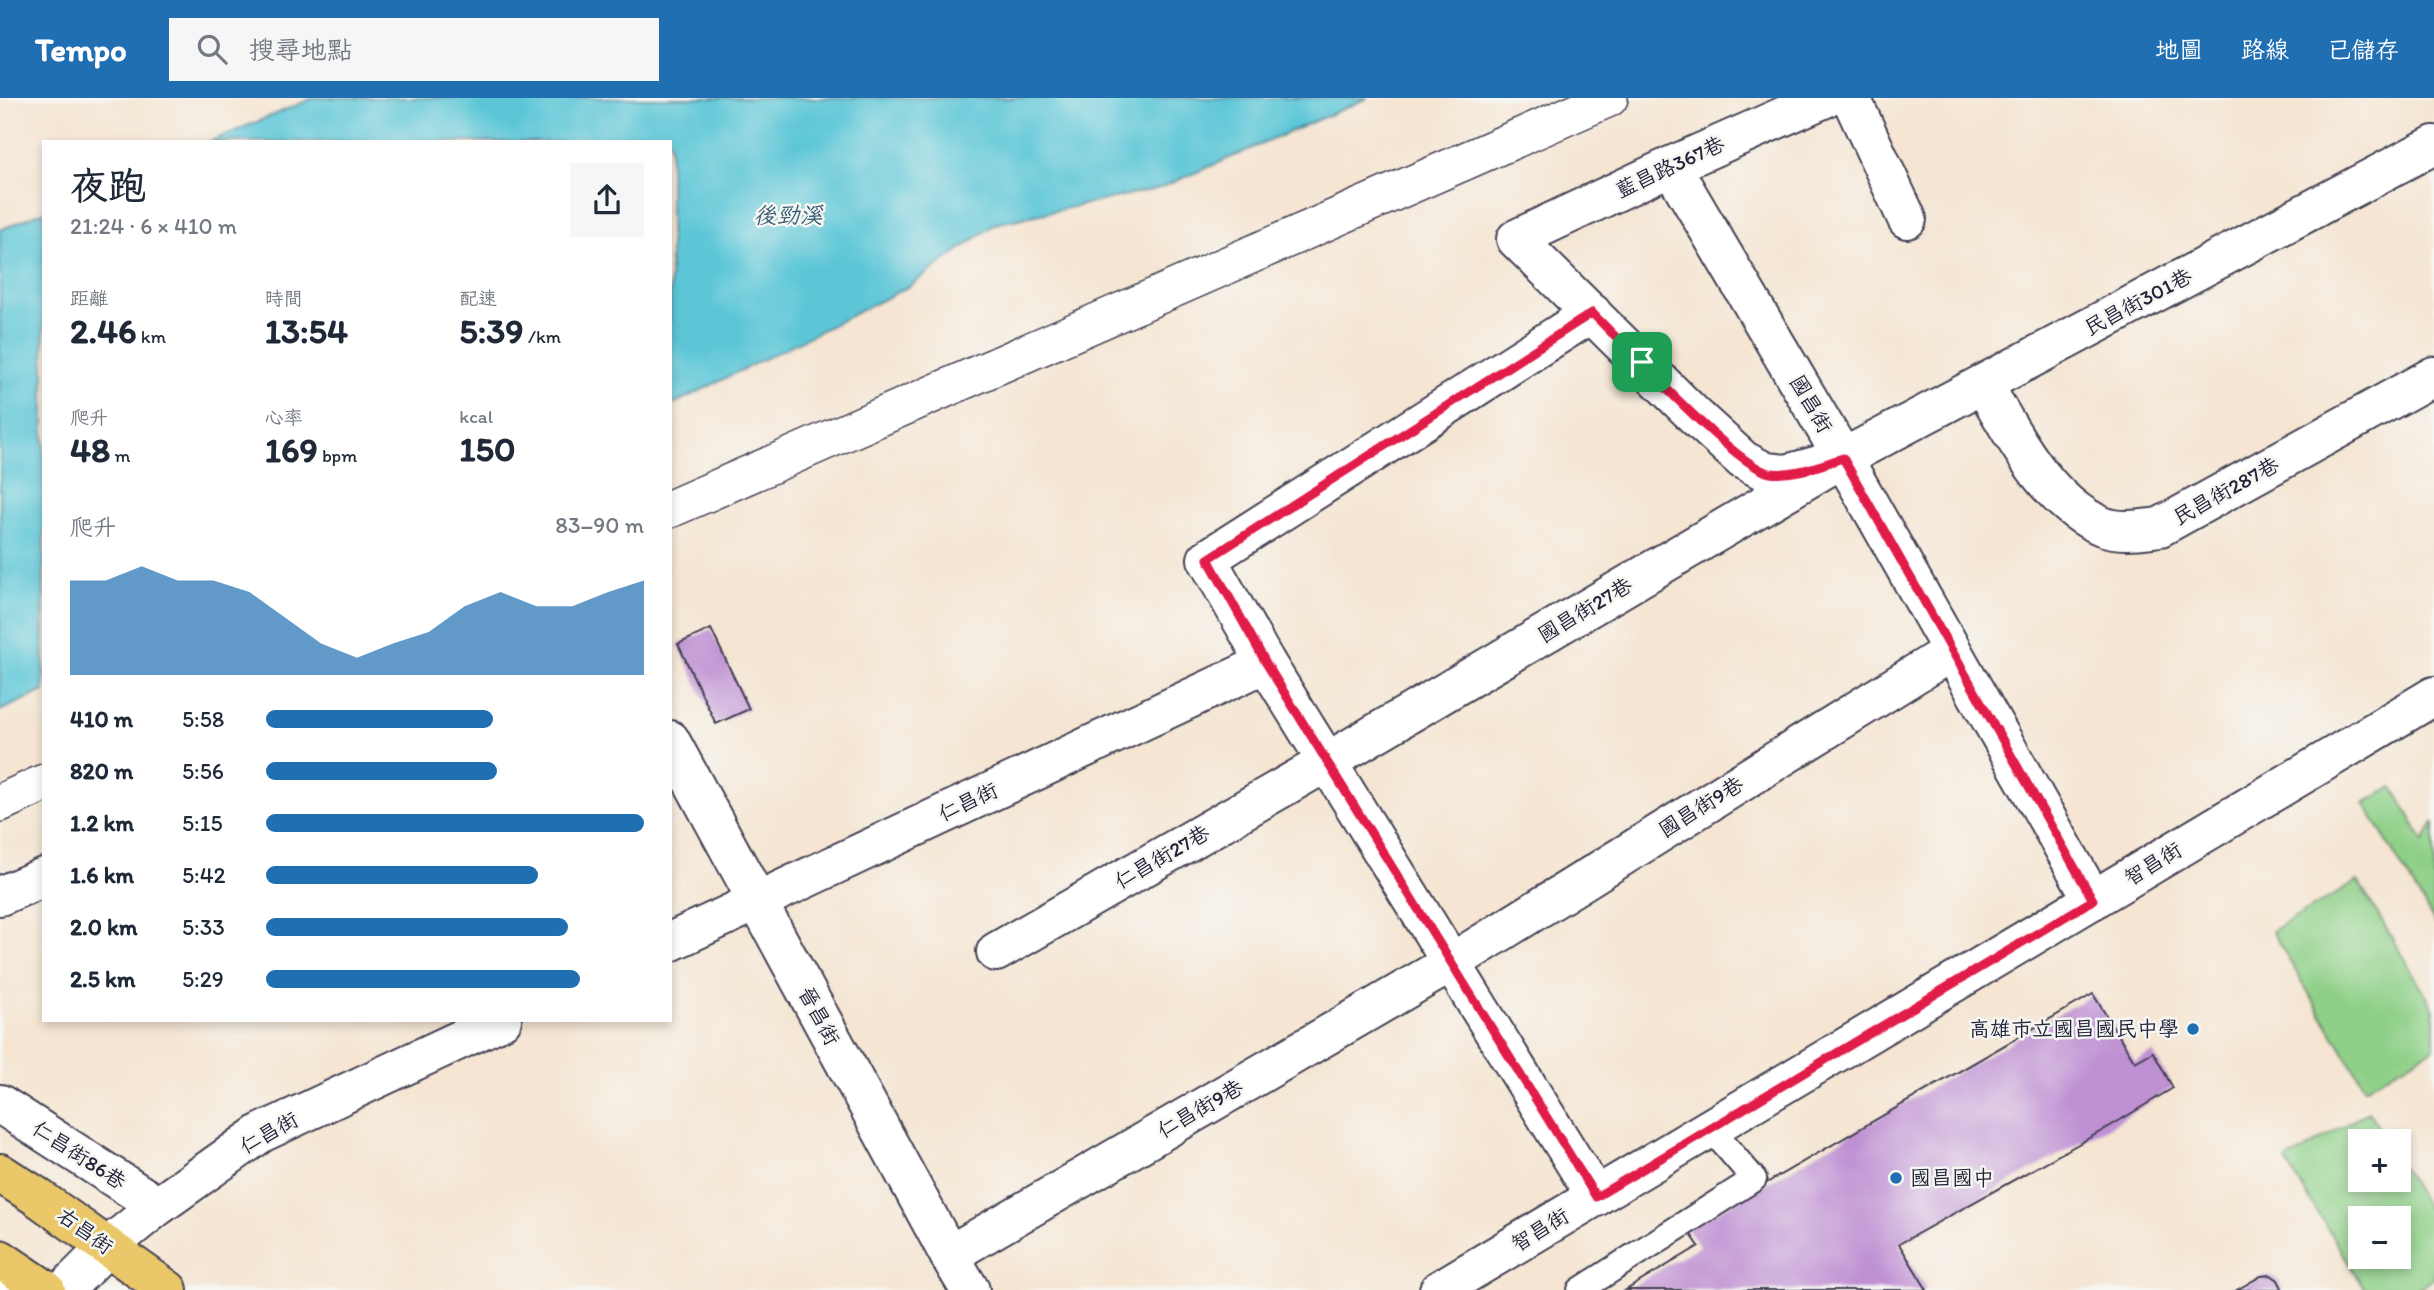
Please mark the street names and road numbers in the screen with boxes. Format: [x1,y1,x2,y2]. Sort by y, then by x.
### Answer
street label: 藍昌路367巷 [1611,130,1728,203]
street label: 民昌街301巷 [2080,263,2196,340]
street label: 國昌街 [1785,370,1838,437]
street label: 民昌街287巷 [2169,451,2283,530]
street label: 國昌街27巷 [1533,572,1636,647]
street label: 國昌街9巷 [1654,771,1748,842]
street label: 仁昌街 [934,777,1002,826]
street label: 仁昌街27巷 [1110,819,1214,894]
street label: 智昌街 [2119,837,2186,891]
street label: 晉昌街 [794,982,845,1049]
street label: 仁昌街9巷 [1152,1074,1247,1143]
street label: 仁昌街 [235,1106,302,1159]
street label: 仁昌街86巷 [28,1115,131,1194]
street label: 右昌街 [52,1202,118,1259]
street label: 智昌街 [1506,1203,1573,1257]

